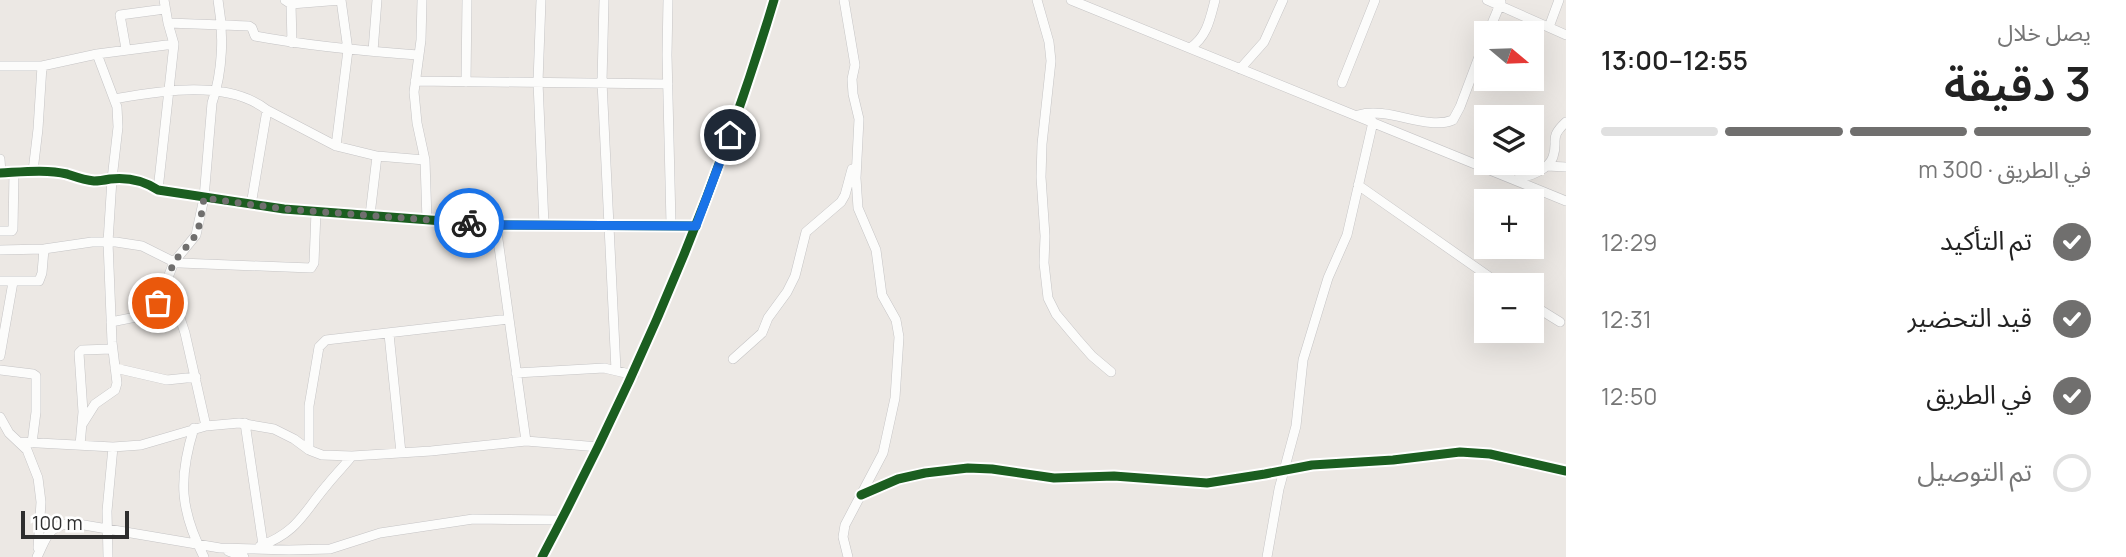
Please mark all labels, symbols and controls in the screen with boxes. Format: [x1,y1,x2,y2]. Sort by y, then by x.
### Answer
text: يصل خلال [1998,16,2091,48]
north arrow [1474,21,1544,91]
map controls [1474,21,1544,343]
text: 12:55–13:00 [1601,42,1748,78]
text: 3 دقيقة [1944,52,2091,115]
pin [700,105,760,165]
button: layers [1474,105,1544,175]
icon: home [711,116,749,154]
text: في الطريق · 300 m [1918,153,2091,185]
courier [434,188,504,258]
button: + [1474,189,1544,259]
icon: bike [450,204,488,242]
text: تم التأكيد [1940,222,2032,258]
icon: check [2053,223,2091,261]
text: 12:29 [1601,226,1657,258]
pin [128,273,188,333]
button: − [1474,273,1544,343]
icon: bag [139,284,177,322]
text: قيد التحضير [1908,299,2032,335]
icon: check [2053,300,2091,338]
text: 12:31 [1601,303,1652,335]
text: في الطريق [1926,376,2032,412]
icon: check [2053,377,2091,415]
text: 12:50 [1601,380,1657,412]
text: تم التوصيل [1917,453,2032,489]
scale bar [21,508,130,540]
text: 100 m [32,510,83,536]

